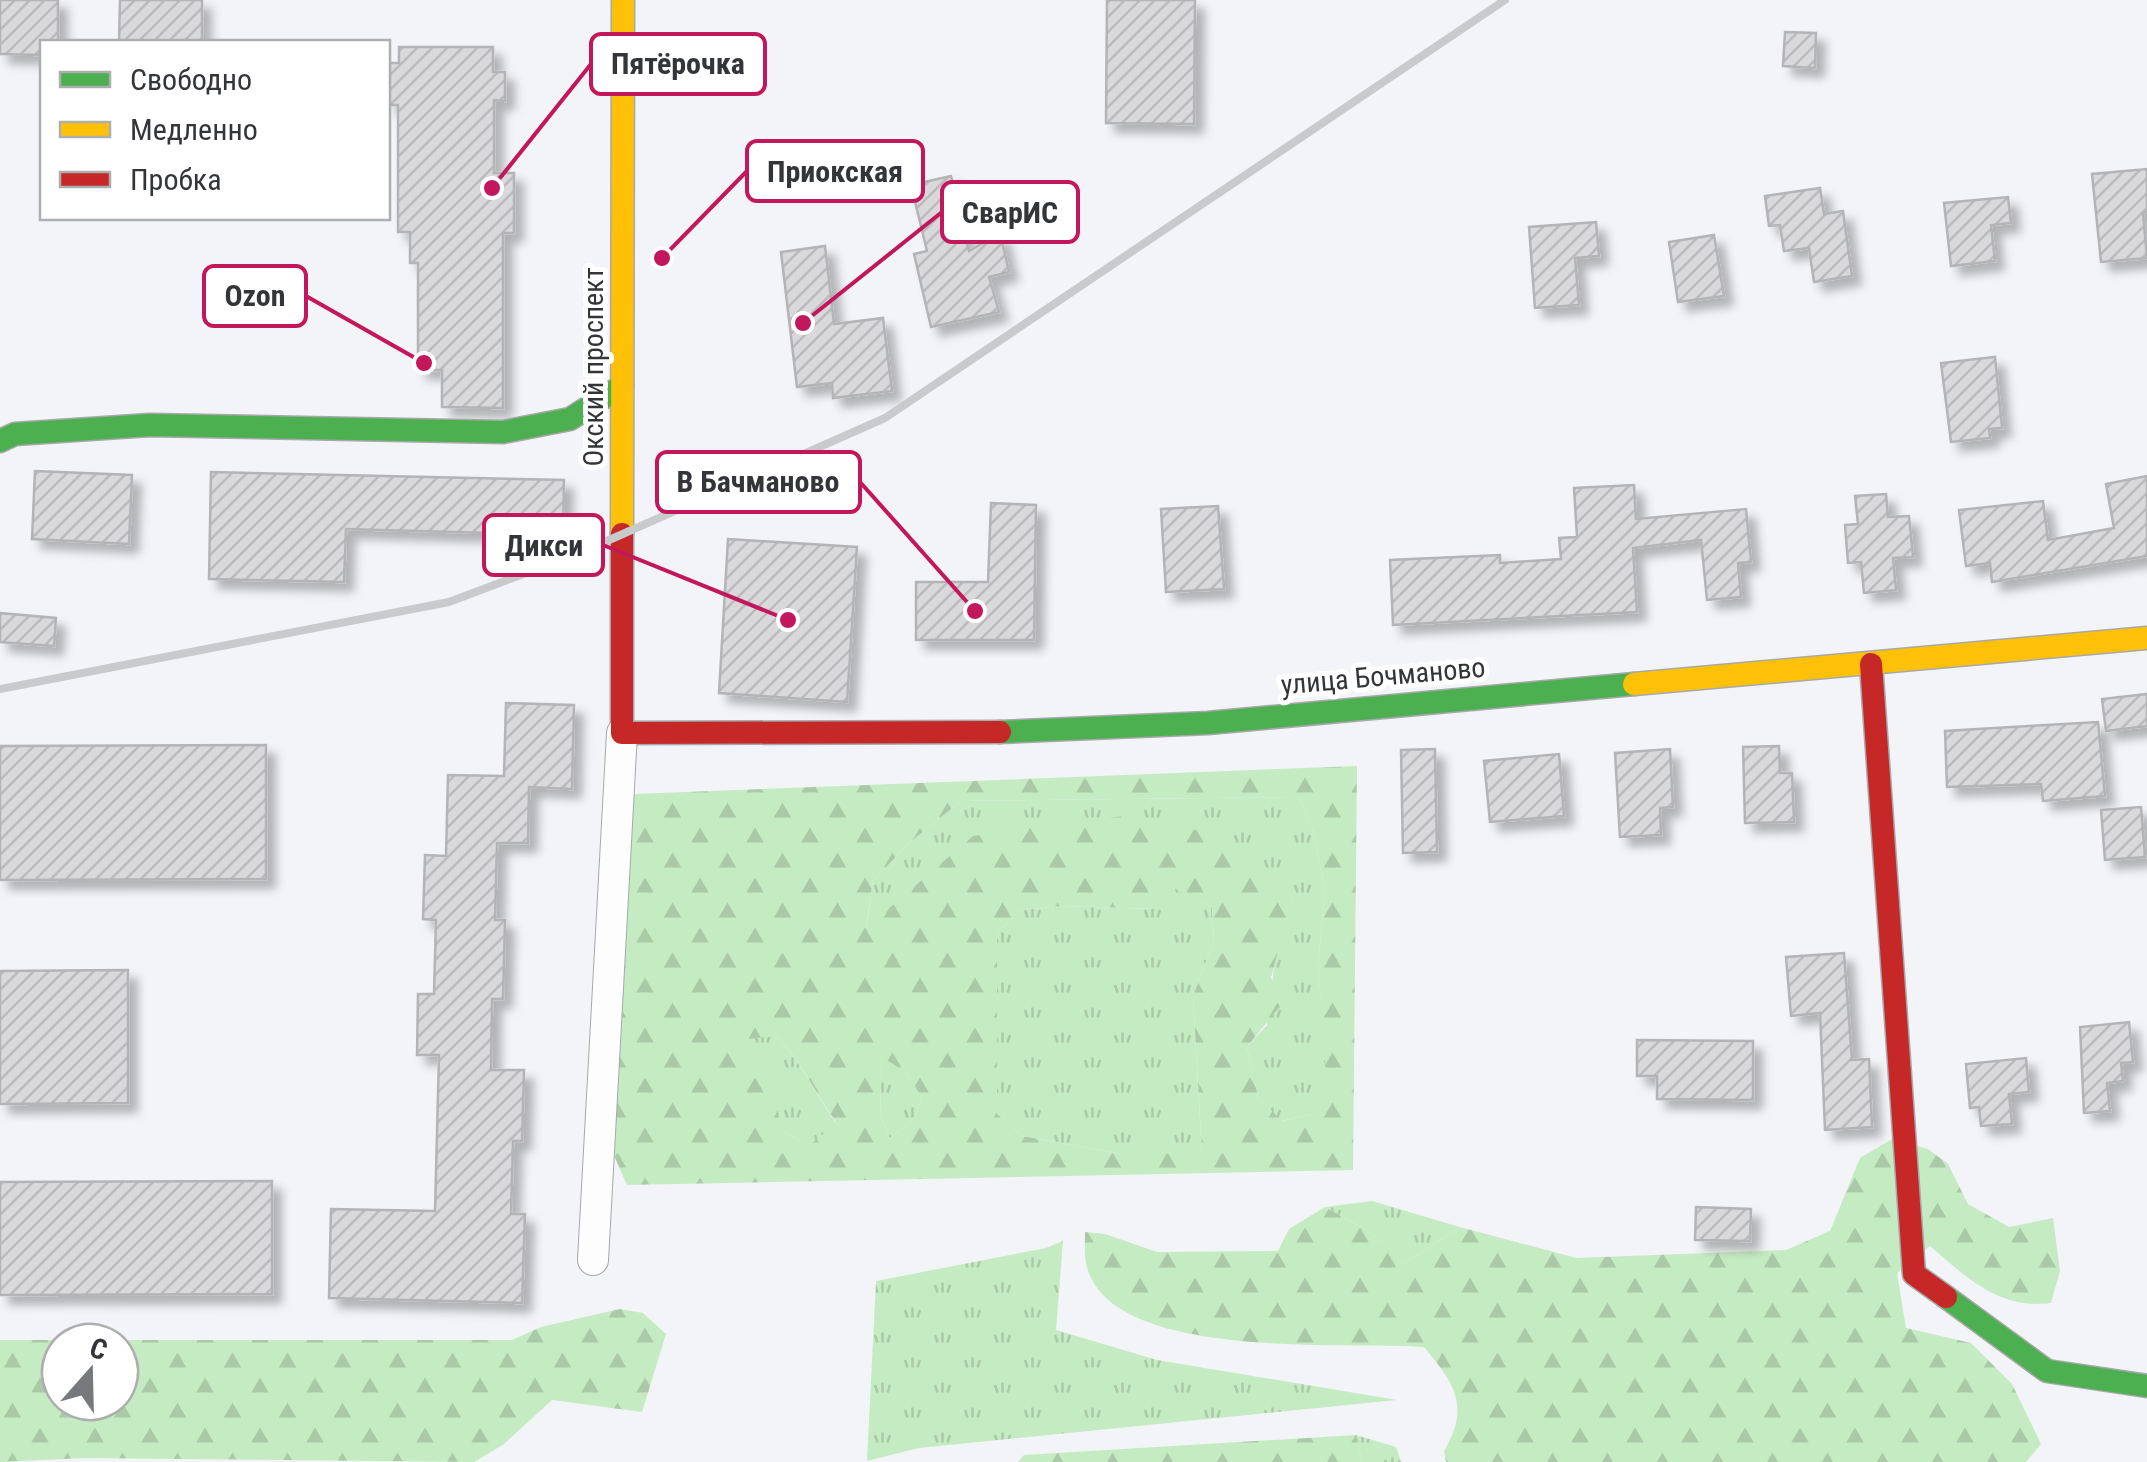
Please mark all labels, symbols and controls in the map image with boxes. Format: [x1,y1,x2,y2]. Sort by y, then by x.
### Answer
callout: Пятёрочка [591,34,765,94]
legend [40,40,390,220]
text: Пятёрочка [611,46,745,81]
text: Свободно [130,62,252,97]
text: Медленно [130,112,258,147]
callout: Приокская [747,141,923,201]
text: Приокская [767,154,903,189]
text: Пробка [130,162,222,197]
callout: СварИС [942,182,1078,242]
text: СварИС [962,195,1058,230]
callout: Ozon [204,266,306,326]
street label: Окский проспект [577,267,610,467]
text: Ozon [224,278,286,313]
callout: В Бачманово [657,452,860,512]
text: В Бачманово [677,464,839,499]
callout: Дикси [484,515,603,575]
text: Дикси [505,528,583,563]
street label: улица Бочманово [1279,651,1487,701]
north arrow [40,1322,140,1422]
text: С [85,1331,112,1367]

